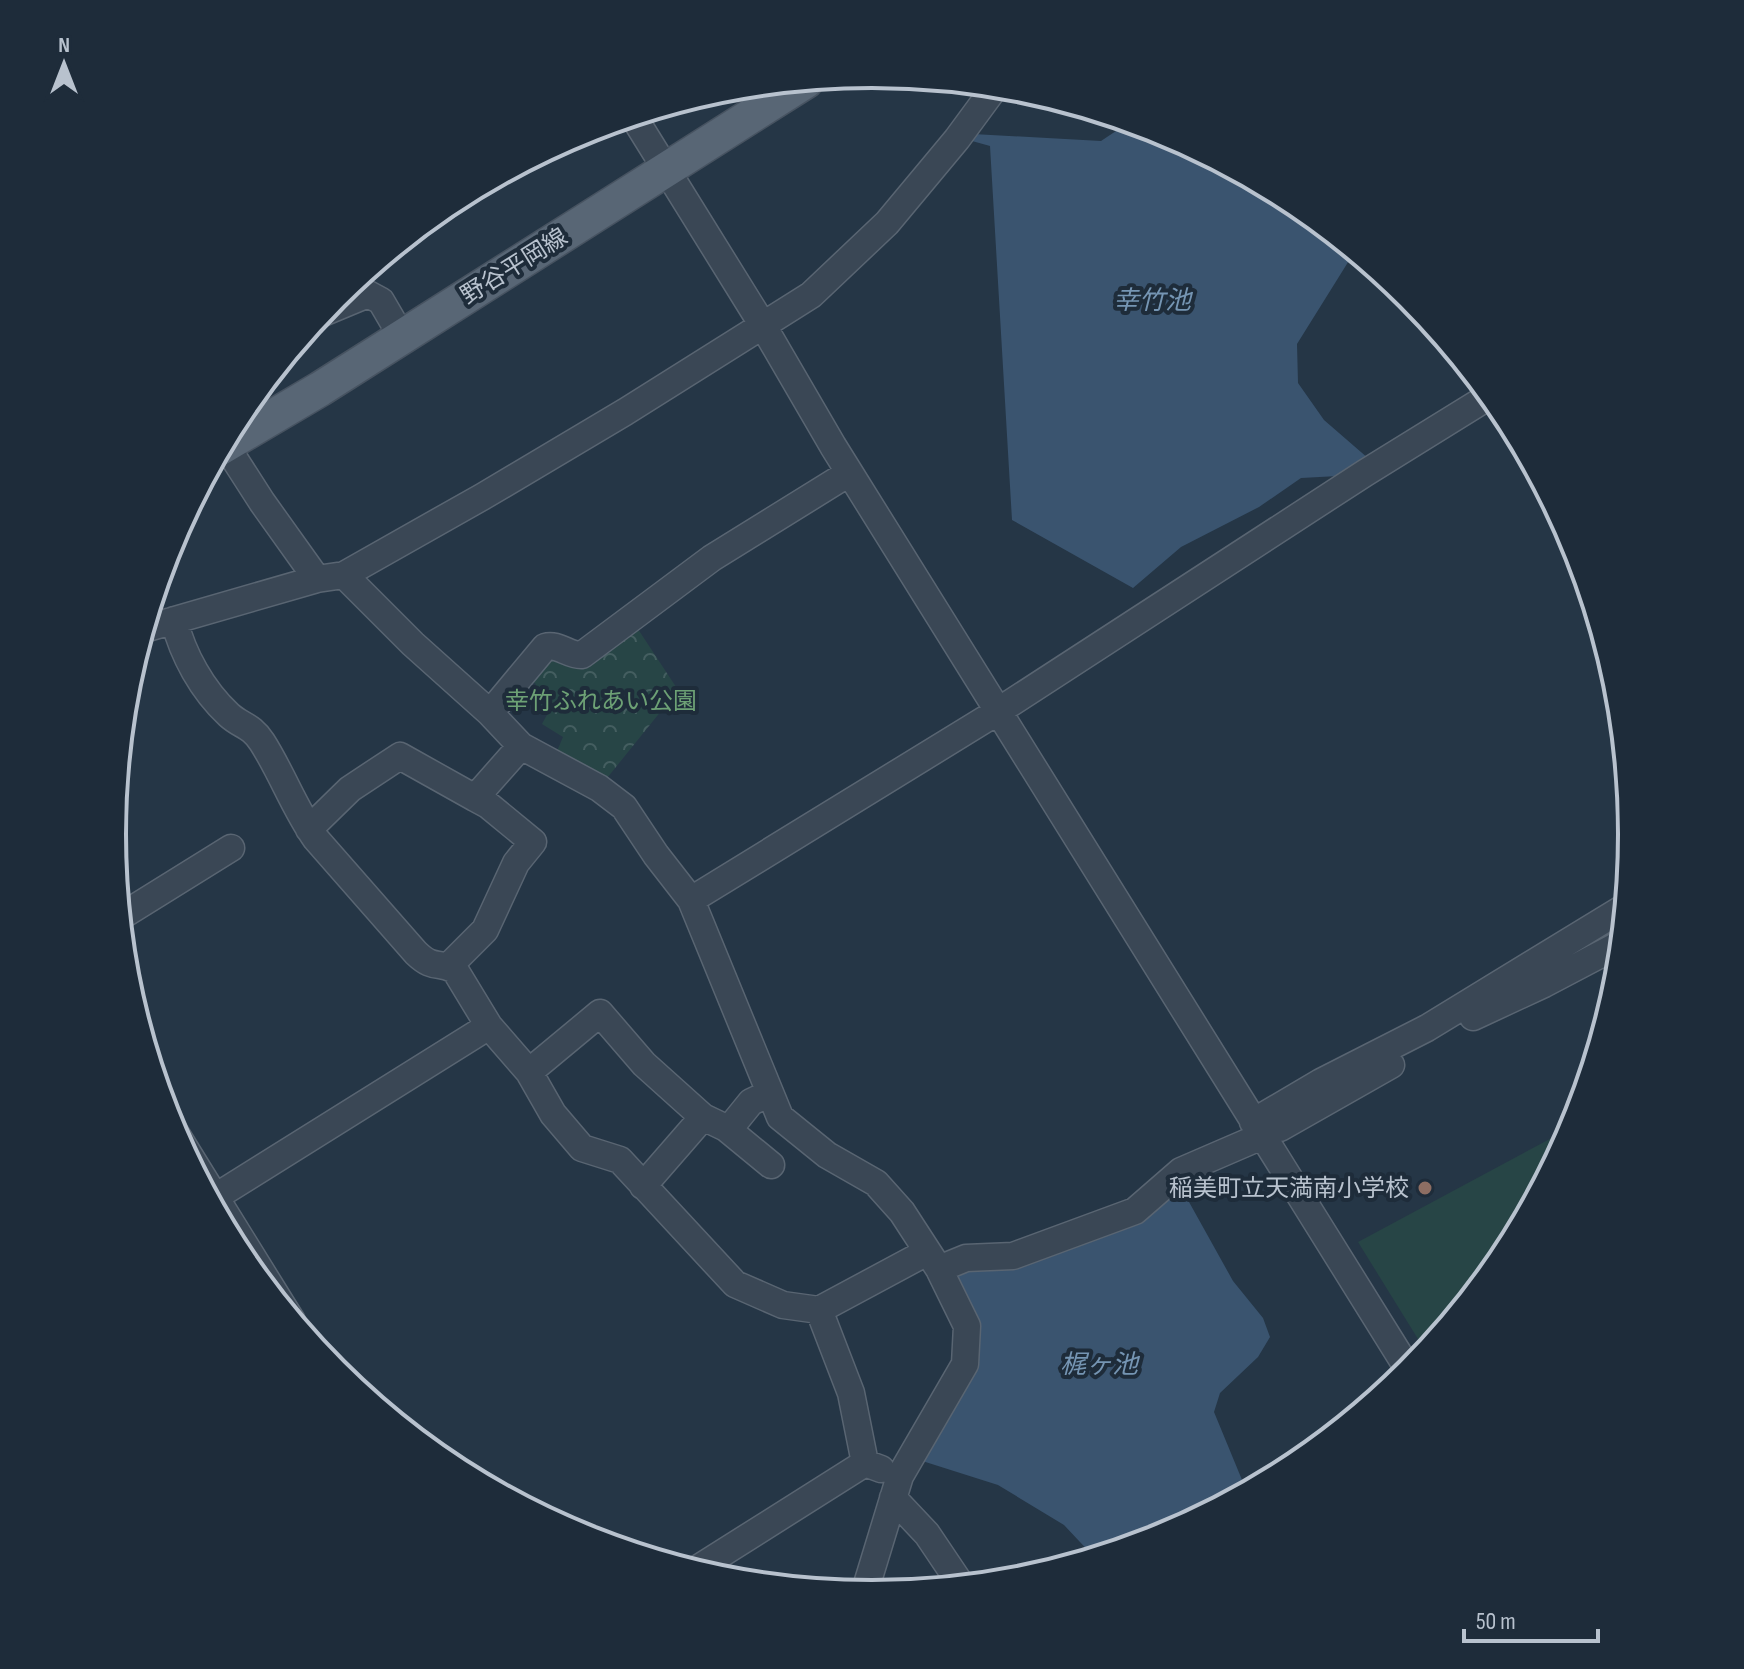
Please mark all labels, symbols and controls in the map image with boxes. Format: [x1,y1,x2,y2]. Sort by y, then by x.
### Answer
north arrow [24,24,104,104]
text: N [58,32,70,59]
street label: 野谷平岡線 [456,222,573,311]
water label: 幸竹池 [1113,286,1194,317]
park label: 幸竹ふれあい公園 [505,687,697,716]
place label: 稲美町立天満南小学校 [1169,1174,1409,1203]
marker: 稲美町立天満南小学校 [1416,1179,1434,1197]
water label: 梶ヶ池 [1060,1350,1141,1381]
scale bar [1464,1593,1598,1643]
text: 50 m [1476,1607,1516,1636]

